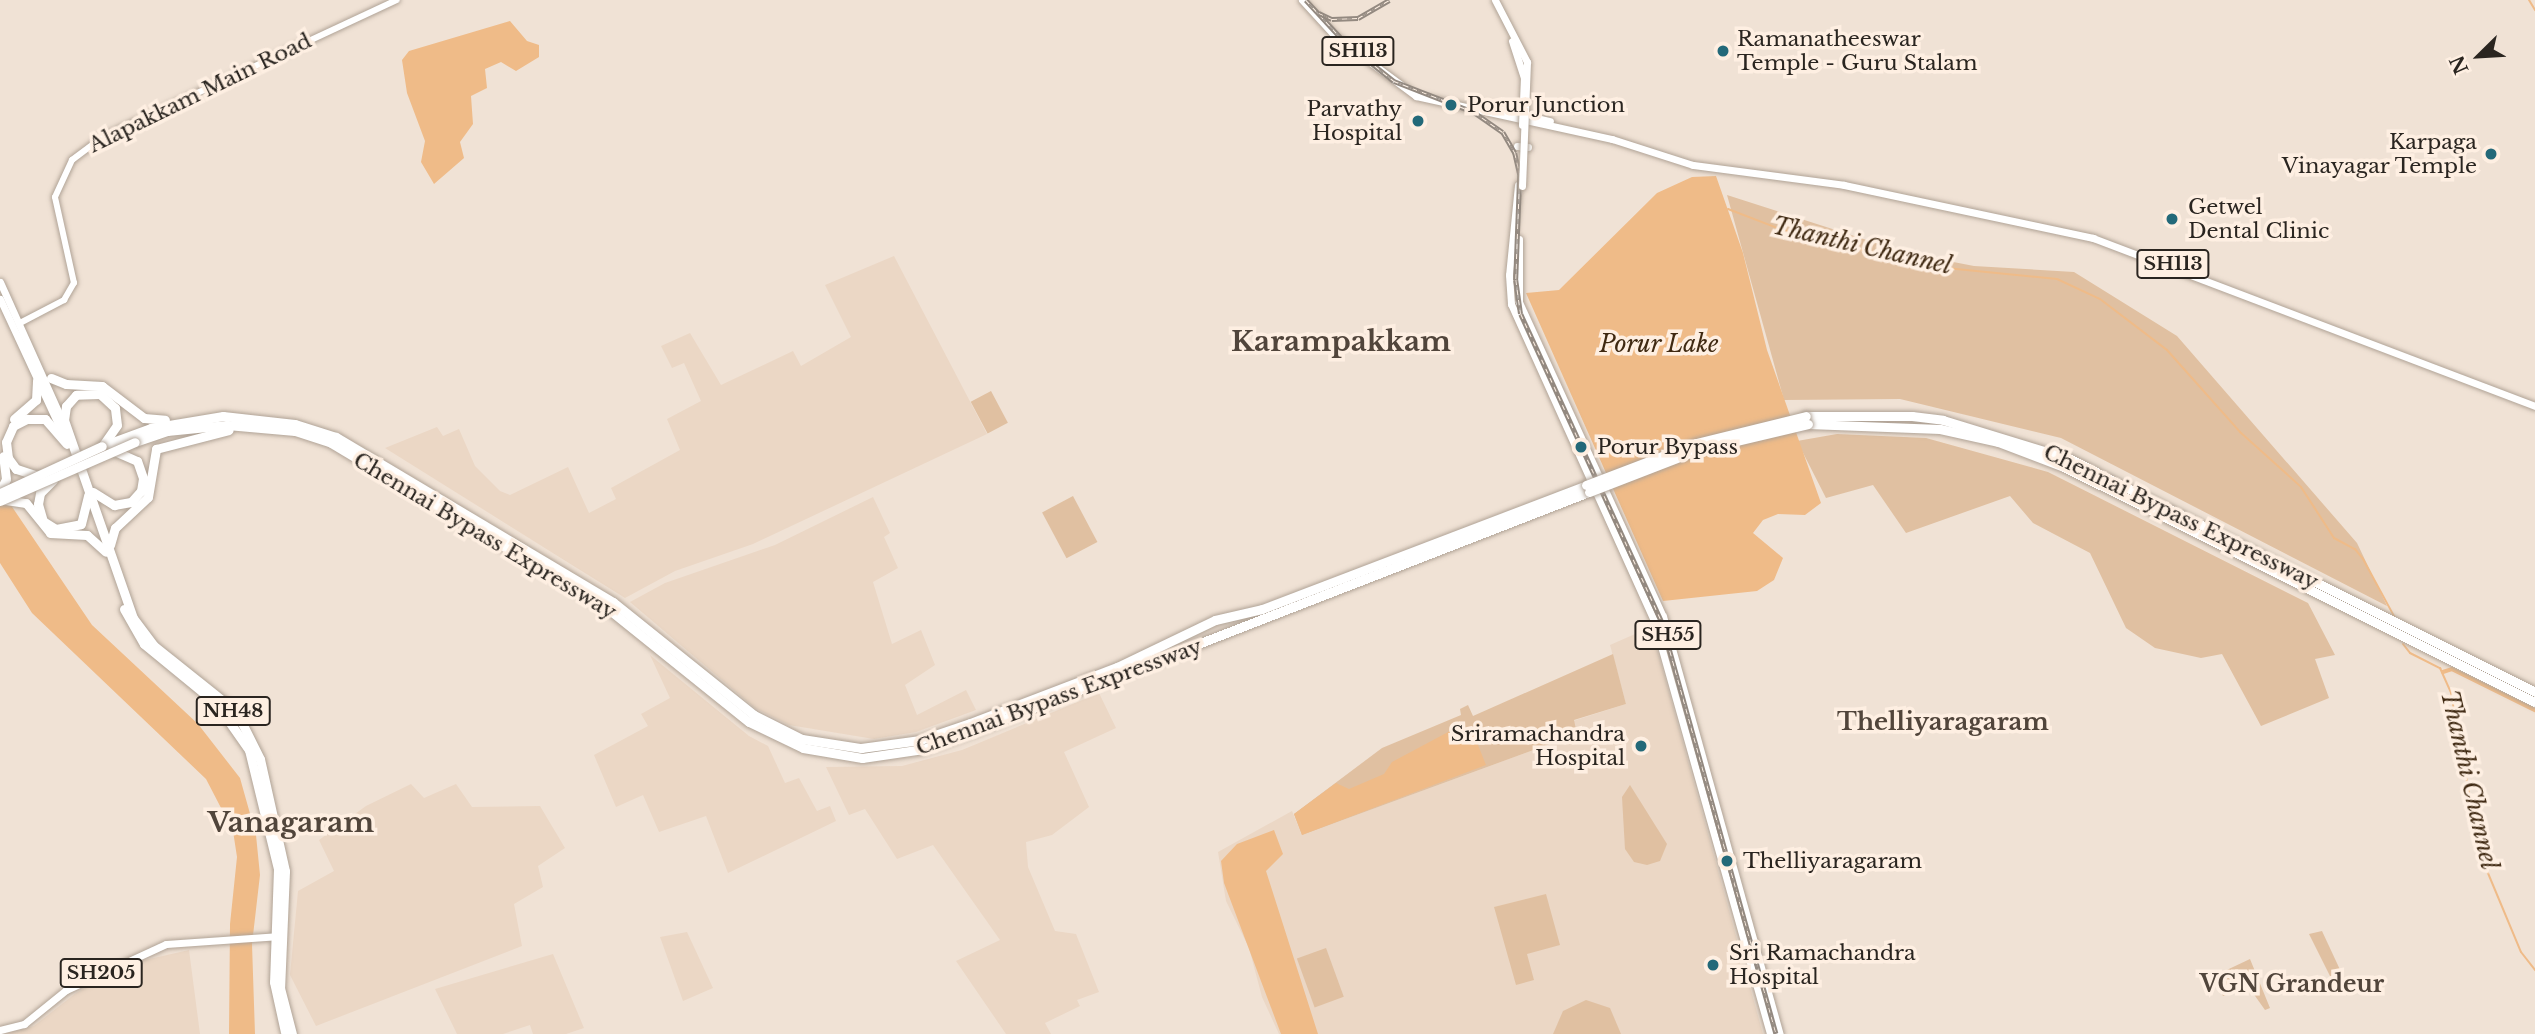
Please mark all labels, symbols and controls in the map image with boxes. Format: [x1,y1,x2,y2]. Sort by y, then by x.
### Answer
north arrow [2444,21,2514,91]
place label: Ramanatheeswar Temple - Guru Stalam [1737,26,1978,76]
street label: Alapakkam Main Road [85,28,315,158]
road number: SH113 [1321,36,1395,66]
marker: Ramanatheeswar Temple - Guru Stalam [1715,43,1731,59]
text: N [2445,52,2473,78]
place label: Porur Junction [1467,92,1626,118]
marker: Porur Junction [1441,95,1461,115]
place label: Parvathy Hospital [1307,96,1402,146]
marker: Parvathy Hospital [1408,111,1428,131]
place label: Karpaga Vinayagar Temple [2281,129,2477,179]
marker: Karpaga Vinayagar Temple [2483,146,2499,162]
place label: Getwel Dental Clinic [2188,194,2329,244]
marker: Getwel Dental Clinic [2162,209,2182,229]
water label: Thanthi Channel [1769,212,1955,280]
road number: SH113 [2136,248,2210,280]
district label: Karampakkam [1231,325,1451,359]
water label: Porur Lake [1599,330,1719,358]
place label: Porur Bypass [1597,434,1739,460]
marker: Porur Bypass [1571,437,1591,457]
street label: Chennai Bypass Expressway [2040,439,2322,595]
street label: Chennai Bypass Expressway [349,447,621,625]
road number: SH55 [1633,620,1703,650]
street label: Chennai Bypass Expressway [913,633,1205,761]
water label: Thanthi Channel [2435,687,2503,873]
road number: NH48 [194,696,272,726]
district label: Thelliyaragaram [1837,708,2049,736]
place label: Sriramachandra Hospital [1451,721,1625,771]
marker: Sriramachandra Hospital [1631,736,1651,756]
district label: Vanagaram [208,806,374,840]
place label: Thelliyaragaram [1743,848,1922,874]
marker: Thelliyaragaram [1717,851,1737,871]
place label: Sri Ramachandra Hospital [1729,940,1916,990]
marker: Sri Ramachandra Hospital [1703,955,1723,975]
road number: SH205 [59,958,143,988]
district label: VGN Grandeur [2200,970,2384,998]

